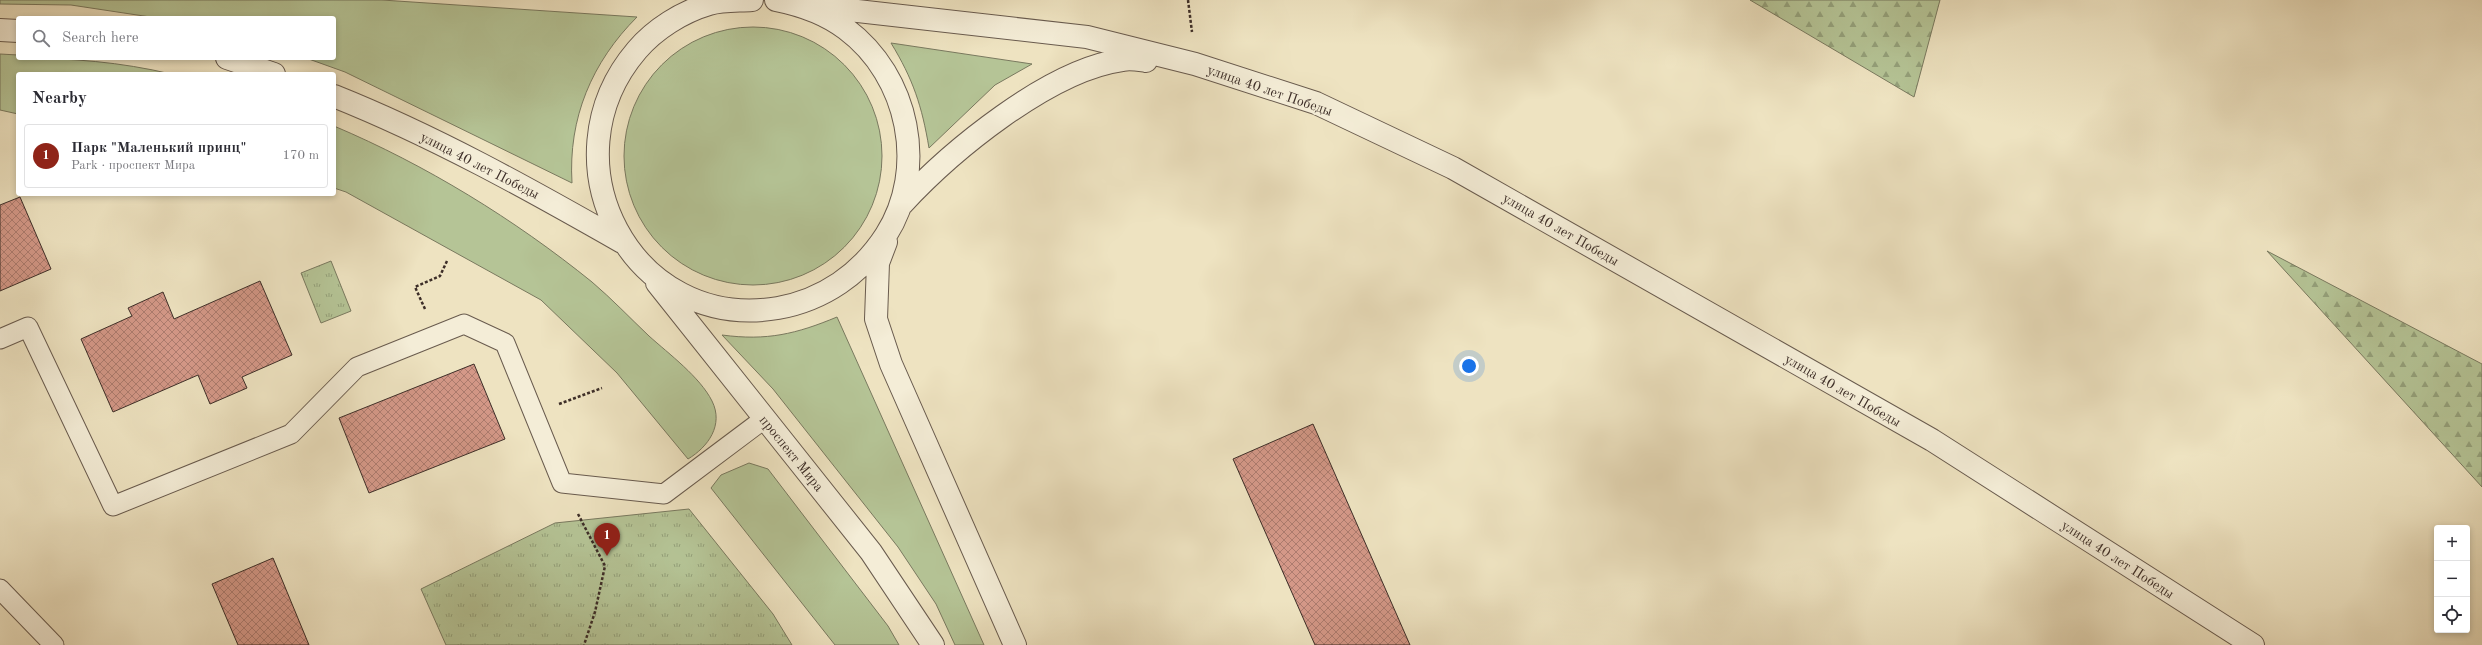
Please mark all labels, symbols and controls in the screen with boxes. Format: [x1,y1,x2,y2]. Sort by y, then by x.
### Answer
search box [16,16,336,60]
icon: search [30,27,52,49]
text: Search here [62,31,139,46]
street label: улица 40 лет Победы [1205,63,1334,119]
text: Nearby [32,90,87,107]
street label: улица 40 лет Победы [418,130,541,202]
text: Парк "Маленький принц" [71,141,246,156]
text: 1 [42,149,50,162]
text: 170 m [282,149,319,162]
text: Park · проспект Мира [71,159,195,172]
street label: улица 40 лет Победы [1500,191,1621,269]
street label: улица 40 лет Победы [1782,352,1903,430]
your location [1459,356,1479,376]
street label: проспект Мира [756,413,826,494]
street label: улица 40 лет Победы [2059,518,2176,601]
pin: 1 [594,523,620,556]
map controls [2434,525,2470,633]
button: + [2434,525,2470,561]
button: − [2434,561,2470,597]
button: locate [2434,597,2470,633]

